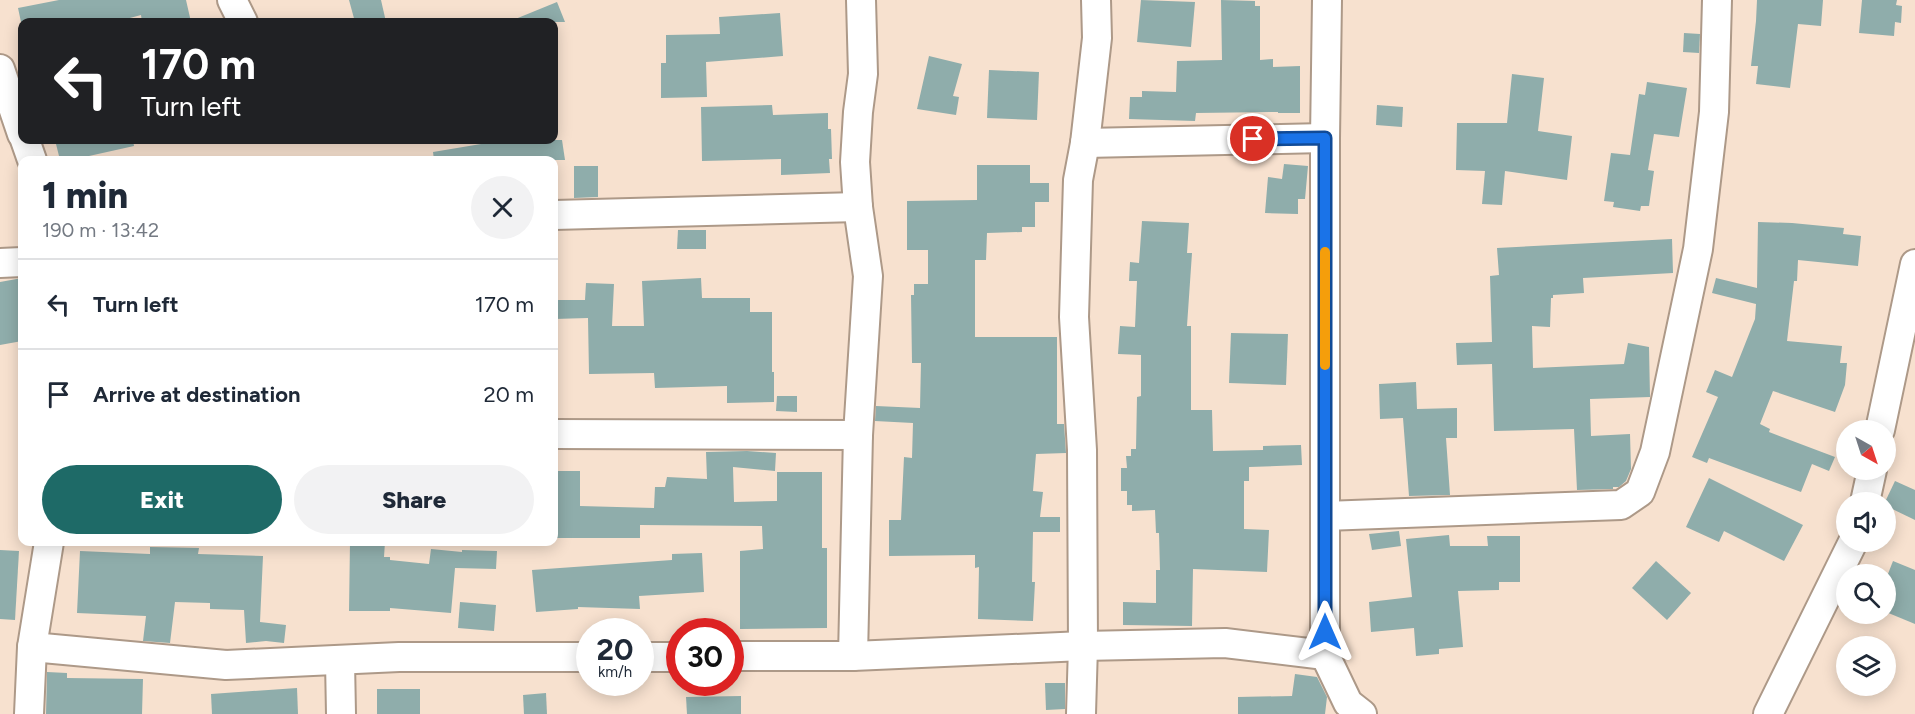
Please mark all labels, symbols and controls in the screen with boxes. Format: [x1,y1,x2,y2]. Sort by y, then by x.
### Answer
text: 170 m [141,39,256,90]
icon: left [42,42,120,120]
text: Turn left [141,90,241,123]
pin [1227,113,1278,164]
icon: arrive [1236,122,1269,155]
text: 1 min [42,174,128,217]
button: close [471,176,534,239]
text: 190 m · 13:42 [42,218,159,242]
icon: left [42,288,75,321]
text: Turn left [93,291,179,318]
text: 170 m [475,291,534,318]
icon: arrive [42,378,75,411]
text: Arrive at destination [93,381,301,408]
text: 20 m [483,381,534,408]
north arrow [1836,420,1896,480]
map controls [1836,420,1896,696]
button: Exit [42,465,282,534]
button: Share [294,465,534,534]
button: sound [1836,492,1896,552]
button: search [1836,564,1896,624]
position arrow [1293,600,1357,664]
speed limit sign: 30 [666,618,744,696]
text: 20 [597,631,633,668]
button: layers [1836,636,1896,696]
text: km/h [598,663,632,681]

